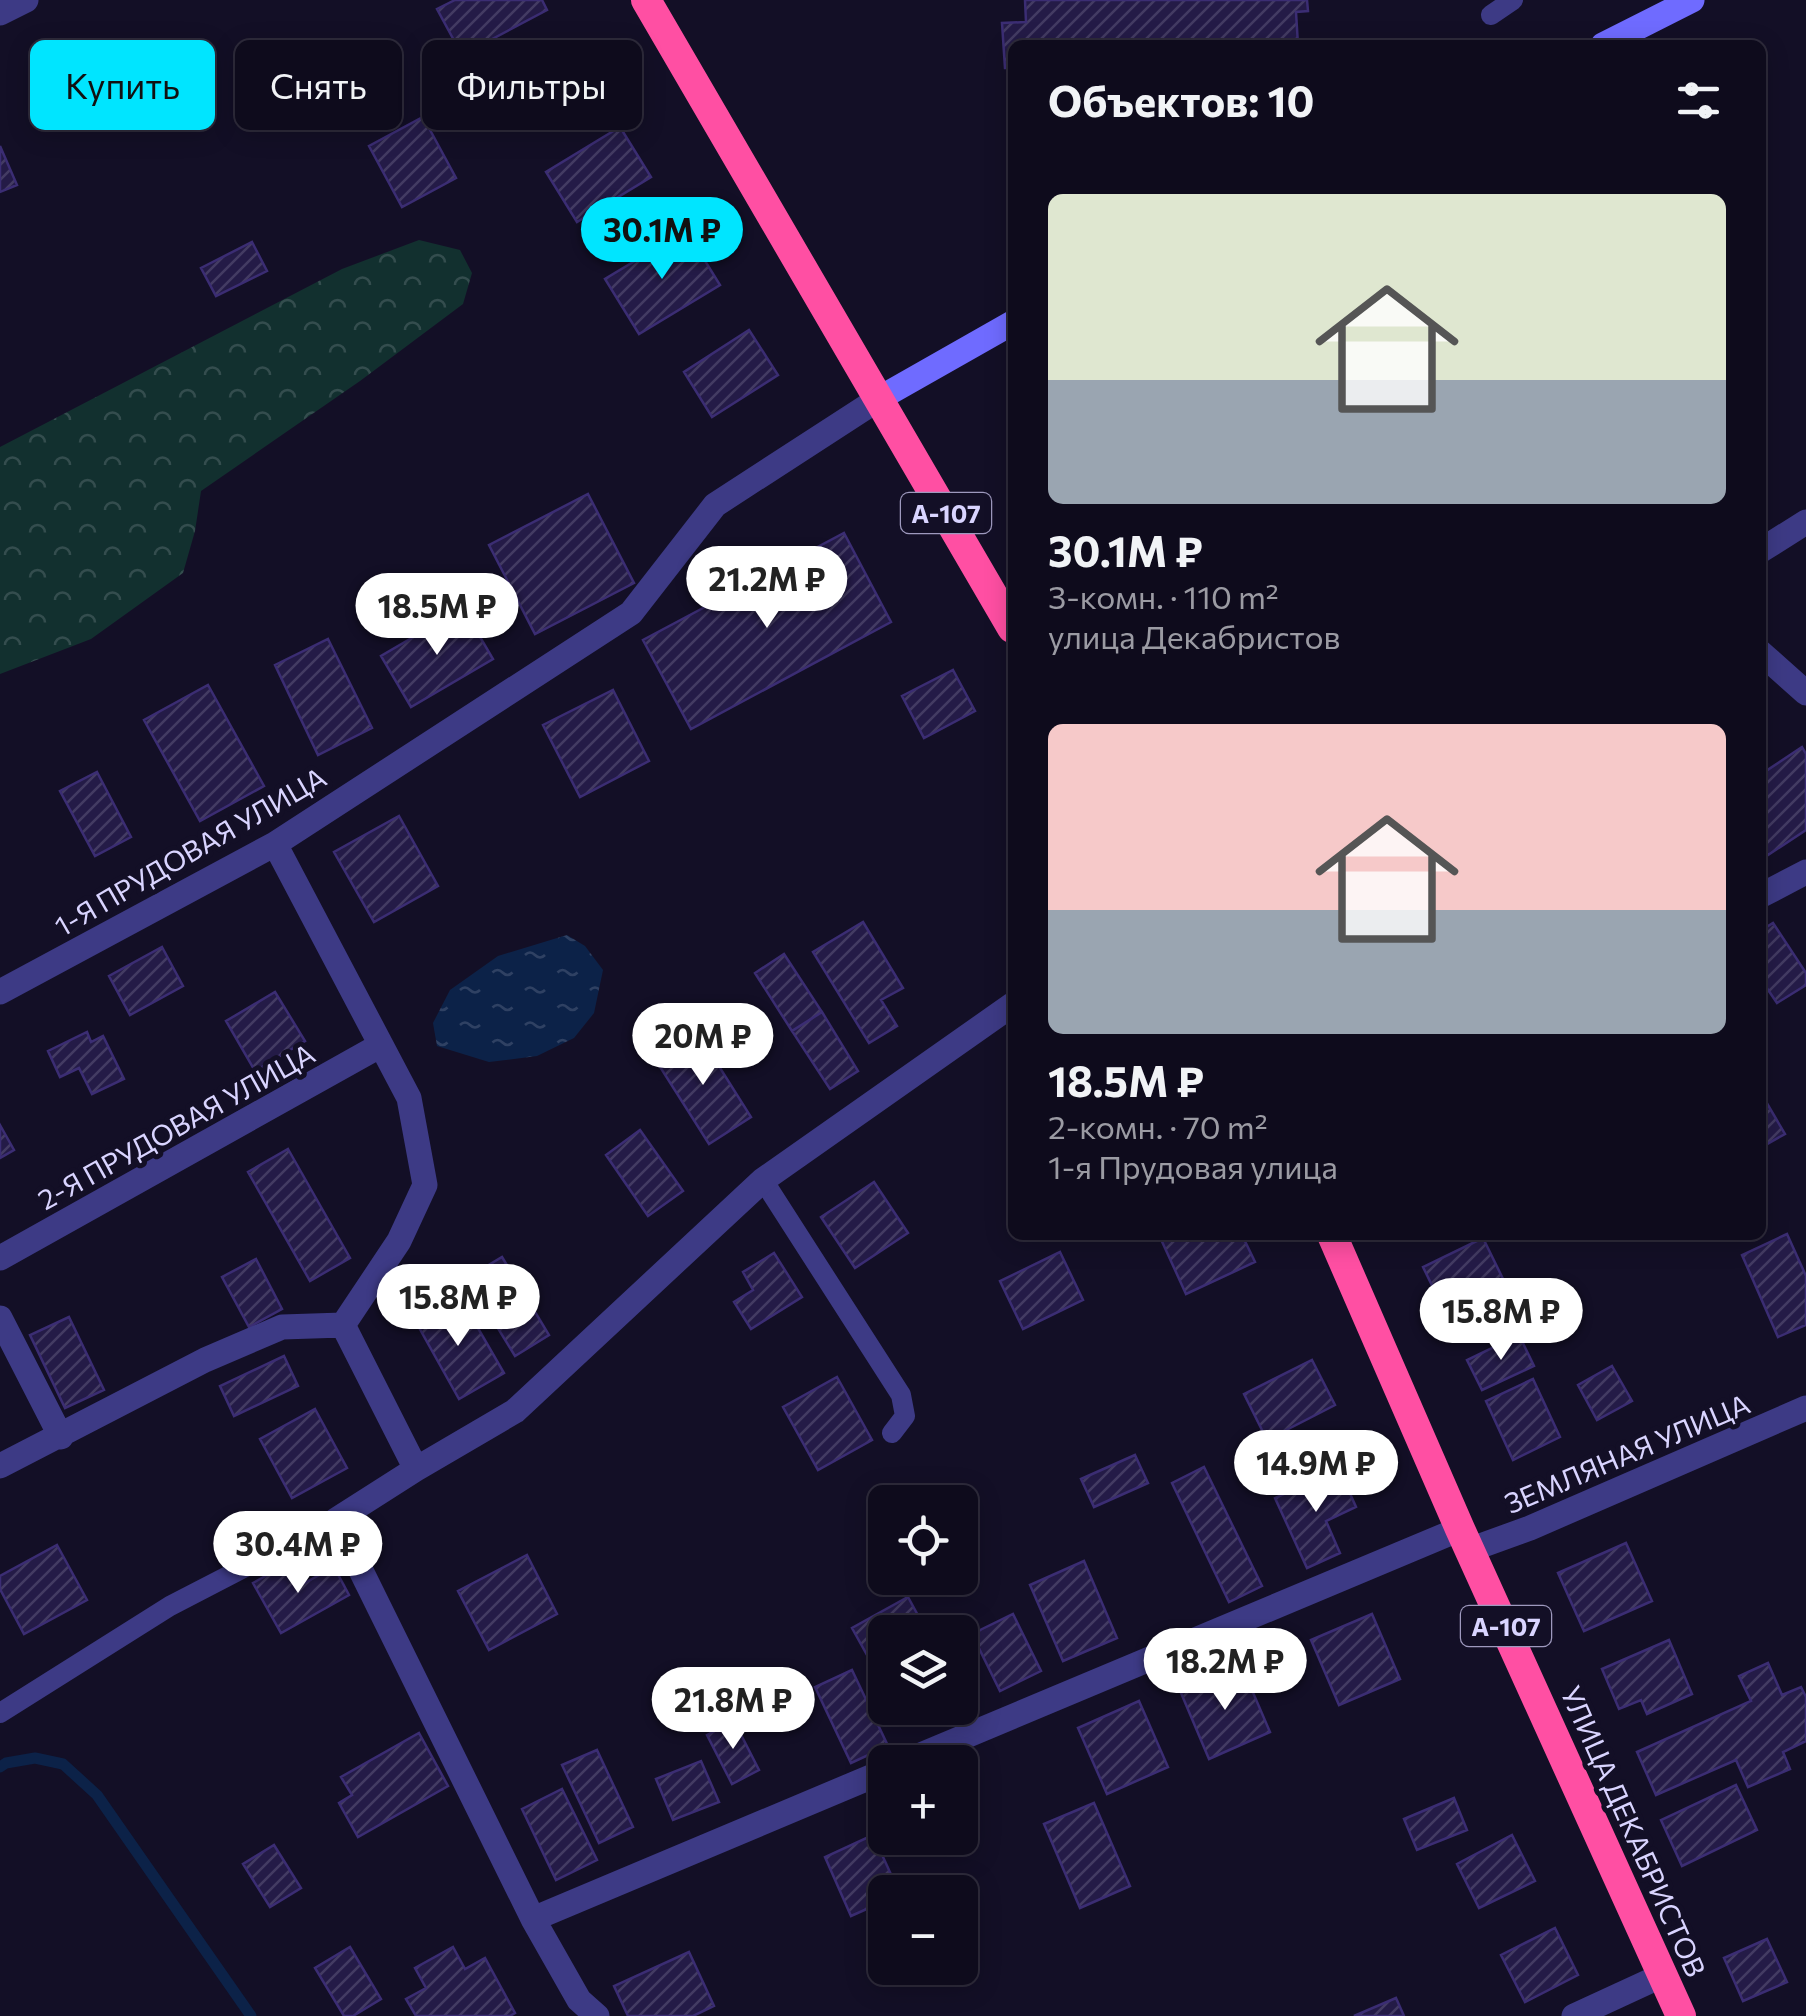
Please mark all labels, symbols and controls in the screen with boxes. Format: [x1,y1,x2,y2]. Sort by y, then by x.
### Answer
chip: Купить [30,40,215,130]
chip: Снять [235,40,402,130]
chip: Фильтры [422,40,642,130]
icon: filters [1671,73,1726,128]
text: Объектов: 10 [1048,74,1314,126]
pin: 30.1M ₽ [570,197,754,282]
text: 30.1M ₽ [603,209,721,249]
icon: home [1297,259,1477,439]
road number: А-107 [901,493,991,533]
text: 30.1M ₽ [1048,524,1203,576]
pin: 21.2M ₽ [675,546,859,631]
text: 21.2M ₽ [708,558,826,598]
pin: 18.5M ₽ [345,573,529,658]
text: 3-комн. · 110 m² [1048,576,1279,616]
text: 18.5M ₽ [378,585,497,625]
text: улица Декабристов [1048,616,1341,656]
street label: 1-Я ПРУДОВАЯ УЛИЦА [48,759,332,943]
icon: home [1297,789,1477,969]
pin: 20M ₽ [633,1003,773,1088]
text: 20M ₽ [654,1015,752,1055]
street label: 2-Я ПРУДОВАЯ УЛИЦА [32,1036,320,1216]
text: 18.5M ₽ [1048,1054,1204,1106]
text: 2-комн. · 70 m² [1048,1106,1268,1146]
text: 1-я Прудовая улица [1048,1146,1338,1186]
pin: 15.8M ₽ [366,1264,550,1349]
text: 15.8M ₽ [399,1276,517,1316]
pin: 15.8M ₽ [1409,1278,1593,1363]
text: 15.8M ₽ [1442,1290,1560,1330]
street label: ЗЕМЛЯНАЯ УЛИЦА [1499,1386,1755,1520]
pin: 14.9M ₽ [1224,1430,1408,1515]
text: 14.9M ₽ [1256,1442,1376,1482]
map controls [868,1485,978,1985]
button: locate [868,1485,978,1595]
pin: 30.4M ₽ [206,1511,390,1596]
text: 30.4M ₽ [235,1523,361,1563]
road number: А-107 [1461,1606,1551,1646]
button: layers [868,1615,978,1725]
pin: 18.2M ₽ [1133,1628,1317,1713]
text: 18.2M ₽ [1166,1640,1284,1680]
pin: 21.8M ₽ [641,1667,825,1752]
text: 21.8M ₽ [674,1679,792,1719]
street label: УЛИЦА ДЕКАБРИСТОВ [1554,1680,1714,1982]
button: + [868,1745,978,1855]
button: − [868,1875,978,1985]

